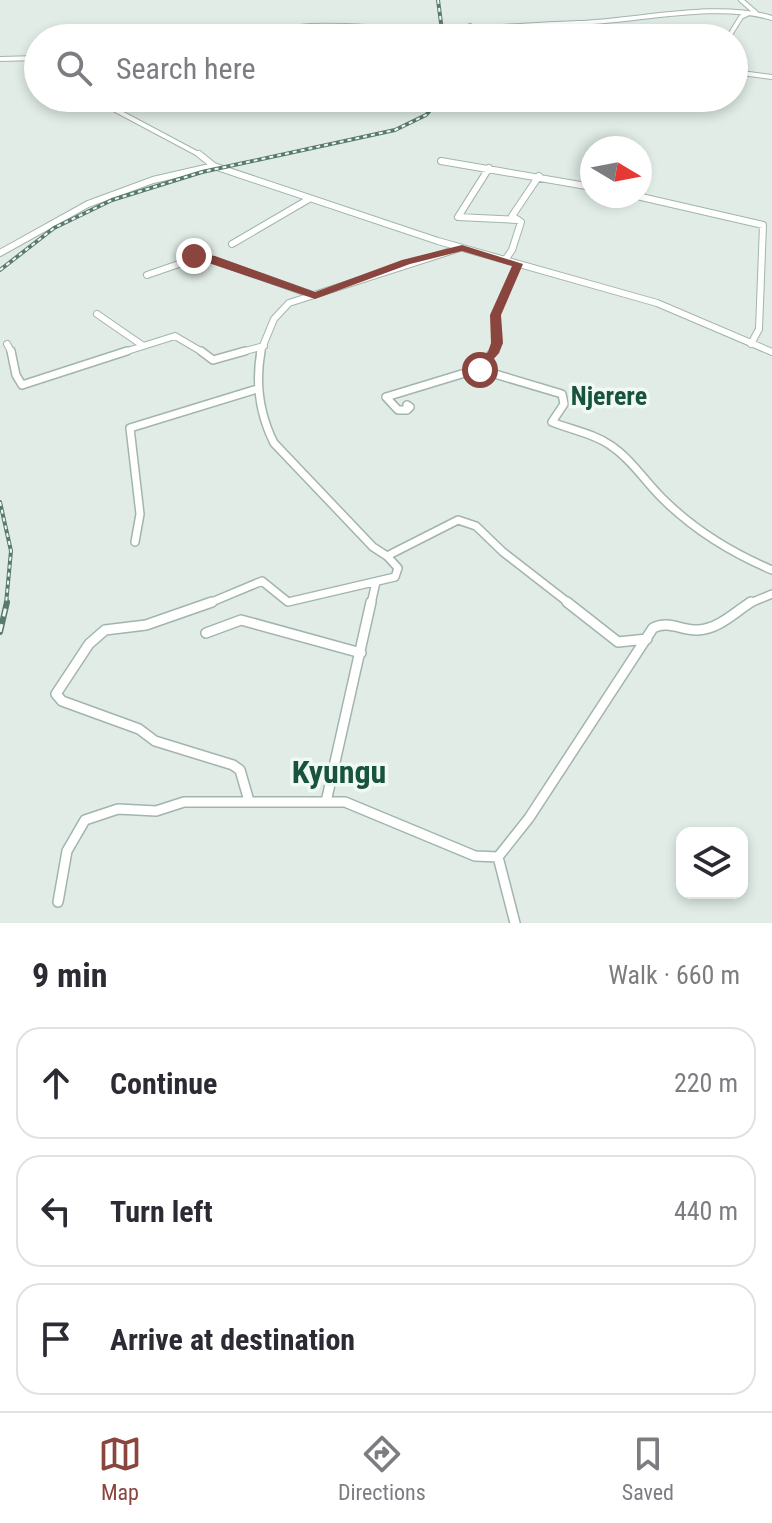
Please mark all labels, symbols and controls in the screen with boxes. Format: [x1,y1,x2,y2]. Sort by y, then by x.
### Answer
search box [24,24,748,112]
icon: search [52,46,96,90]
text: Search here [116,51,256,86]
north arrow [580,136,652,208]
route end [176,238,212,274]
route start [462,352,498,388]
district label: Njerere [571,381,647,411]
district label: Kyungu [292,753,386,791]
map controls [676,827,748,899]
button: layers [676,827,748,899]
text: 9 min [32,955,108,995]
text: Walk · 660 m [608,960,740,990]
icon: ahead [34,1061,78,1105]
text: Continue [110,1066,217,1101]
text: 220 m [674,1068,738,1098]
icon: left [34,1189,78,1233]
text: Turn left [110,1194,213,1229]
text: 440 m [674,1196,738,1226]
icon: arrive [34,1317,78,1361]
text: Arrive at destination [110,1322,355,1357]
tab: Map [98,1432,142,1505]
tab: Directions [338,1432,426,1505]
tab: Saved [622,1432,674,1505]

